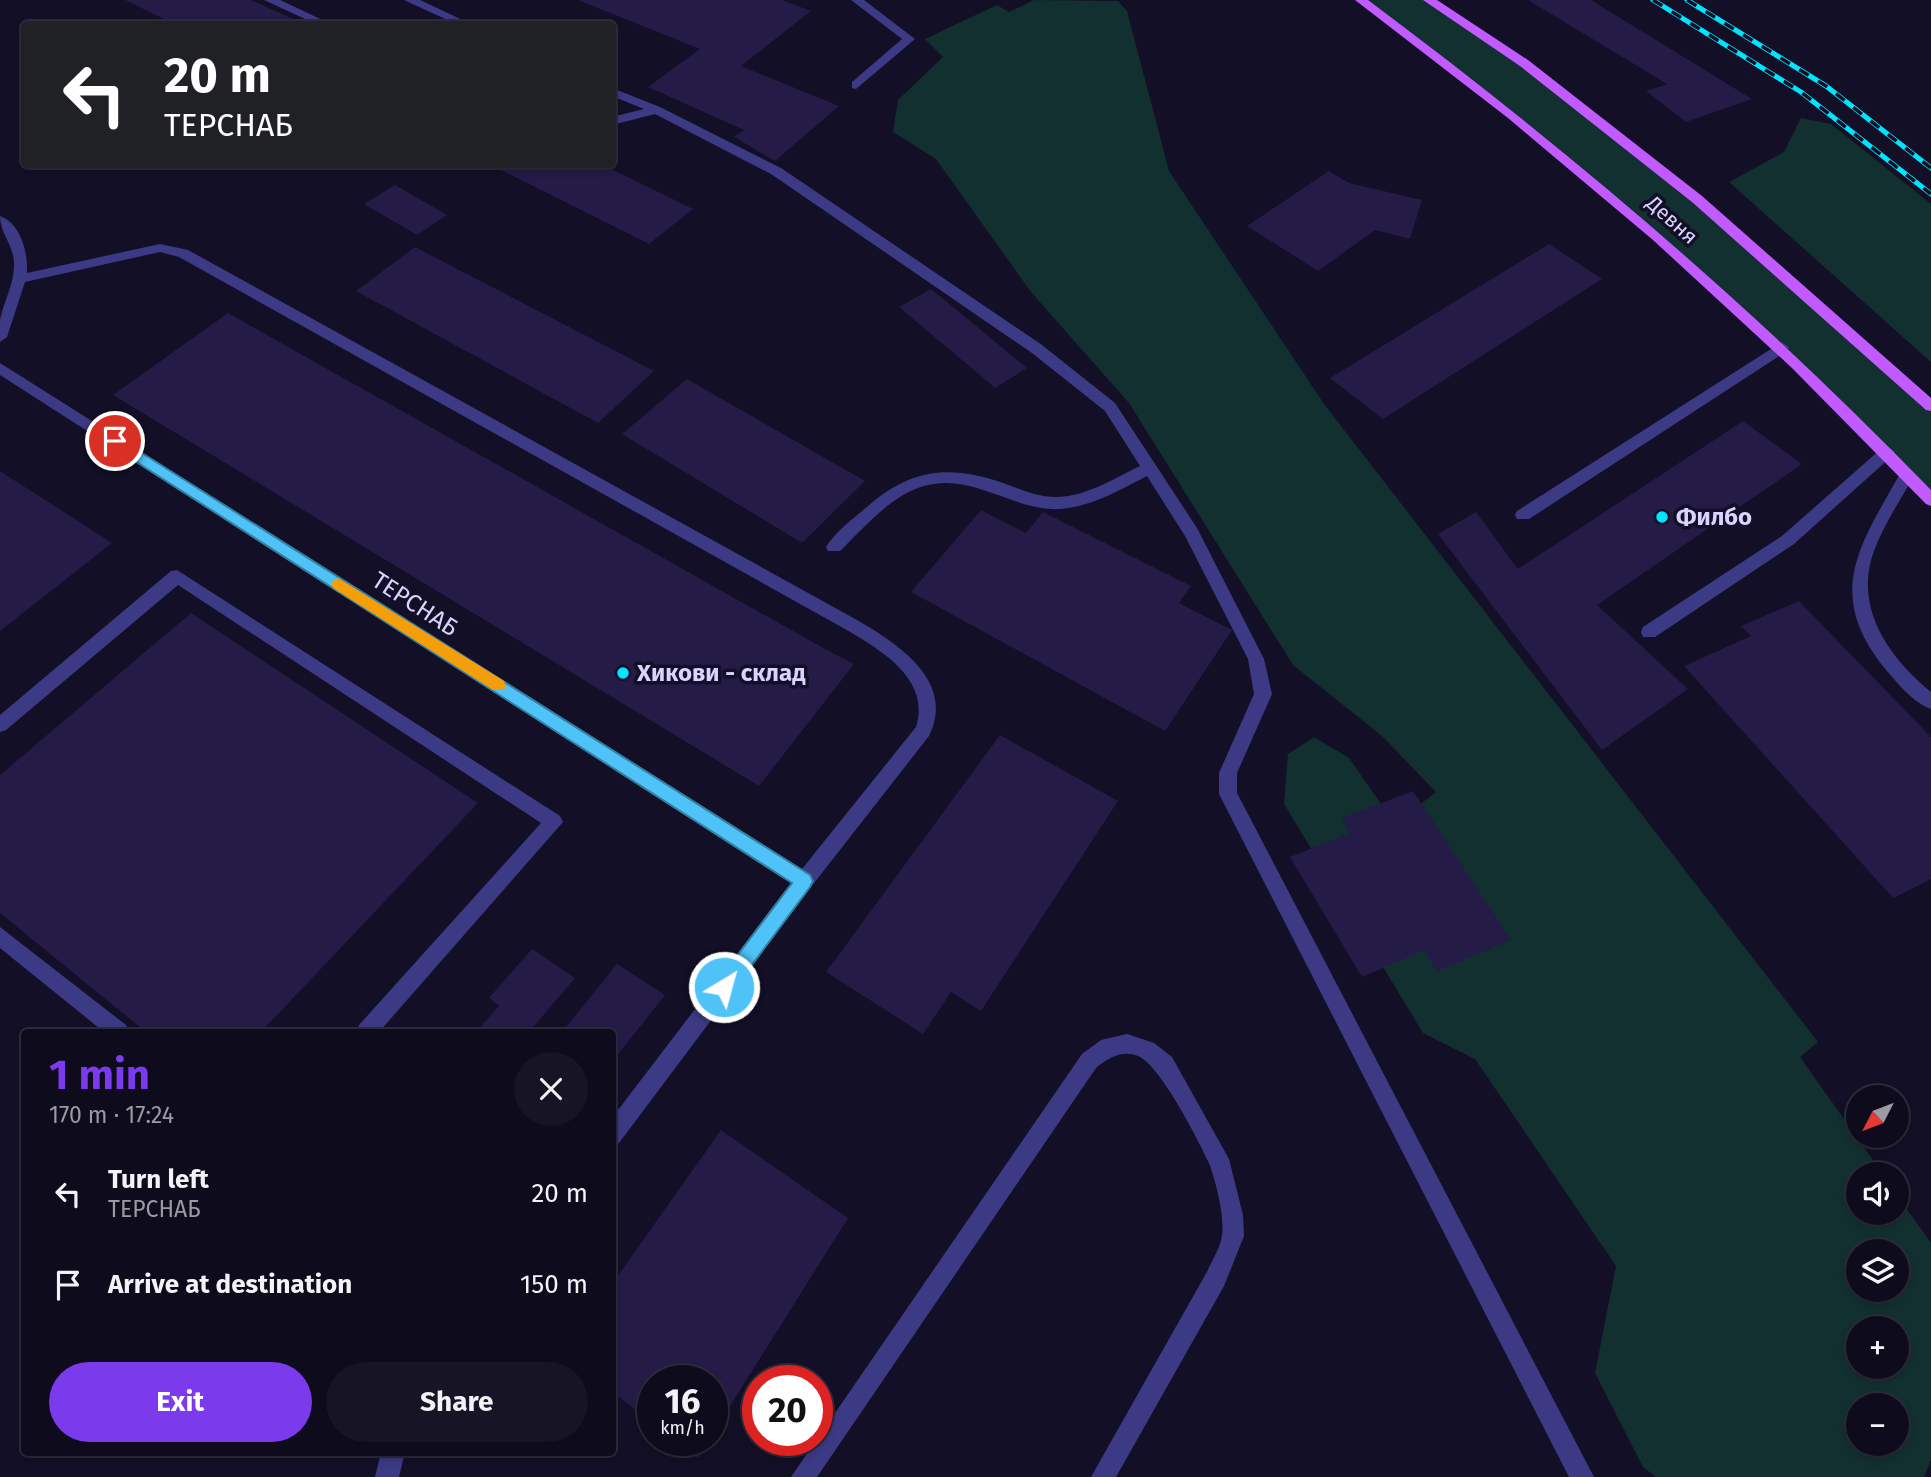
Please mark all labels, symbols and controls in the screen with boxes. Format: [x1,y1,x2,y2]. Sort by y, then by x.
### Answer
text: 20 m [164,46,271,105]
icon: left [49,49,140,140]
text: ТЕРСНАБ [164,106,293,144]
street label: Девня [1640,190,1703,250]
pin [85,411,145,471]
icon: arrive [96,422,134,460]
place label: Филбо [1676,503,1752,531]
marker: Филбо [1654,509,1670,525]
street label: ТЕРСНАБ [367,566,463,642]
place label: Хикови - склад [636,659,806,687]
marker: Хикови - склад [615,665,631,681]
position arrow [687,950,761,1024]
text: 1 min [49,1050,150,1100]
button: close [514,1052,588,1126]
north arrow [1846,1085,1909,1148]
map controls [1846,1085,1909,1456]
text: 170 m · 17:24 [49,1101,174,1129]
button: sound [1846,1162,1909,1225]
text: Turn left [108,1164,209,1195]
icon: left [49,1175,87,1213]
text: 20 m [531,1178,588,1209]
text: ТЕРСНАБ [108,1195,201,1223]
button: layers [1846,1239,1909,1302]
icon: arrive [49,1266,87,1304]
text: Arrive at destination [108,1269,352,1300]
text: 150 m [520,1269,588,1300]
button: + [1846,1316,1909,1379]
button: Exit [49,1362,312,1442]
button: Share [326,1362,588,1442]
speed limit sign: 20 [742,1365,833,1456]
text: 16 [665,1380,700,1422]
button: − [1846,1393,1909,1456]
text: km/h [660,1417,705,1439]

